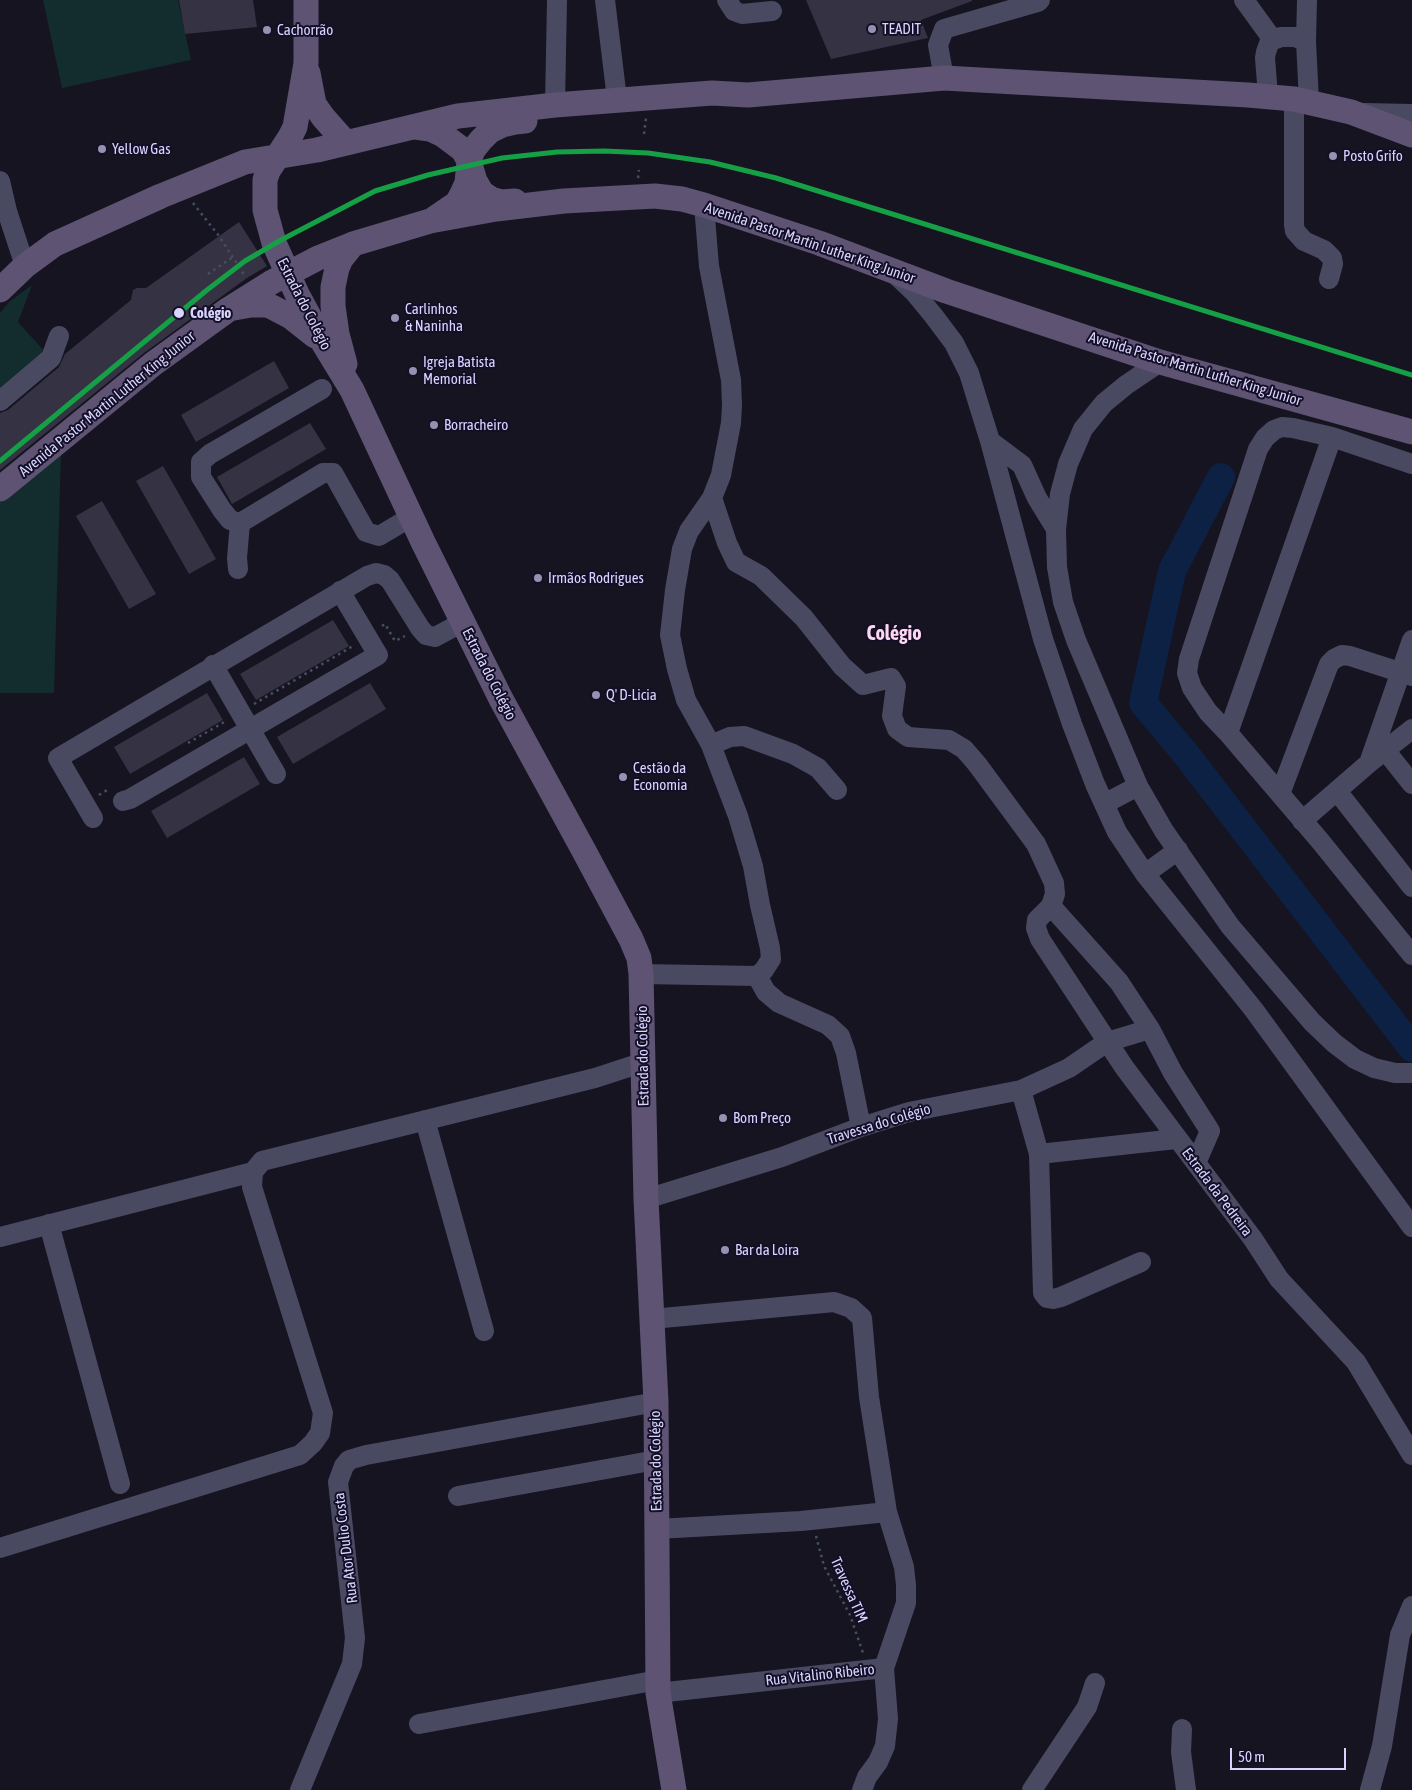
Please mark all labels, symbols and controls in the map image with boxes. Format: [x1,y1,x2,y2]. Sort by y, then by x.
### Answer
place label: TEADIT [882,20,921,38]
place label: Cachorrão [277,21,333,39]
marker: TEADIT [866,23,878,35]
marker: Cachorrão [261,24,273,36]
place label: Yellow Gas [112,140,171,158]
marker: Yellow Gas [96,143,108,155]
place label: Posto Grifo [1343,147,1403,165]
marker: Posto Grifo [1327,150,1339,162]
street label: Avenida Pastor Martin Luther King Junior [702,198,918,288]
street label: Estrada do Colégio [273,255,335,353]
place label: Carlinhos & Naninha [405,300,463,335]
place label: Colégio [190,304,231,322]
marker: Colégio [172,306,186,320]
marker: Carlinhos & Naninha [389,312,401,324]
street label: Avenida Pastor Martin Luther King Junior [15,327,199,481]
street label: Avenida Pastor Martin Luther King Junior [1087,328,1303,410]
place label: Igreja Batista Memorial [423,353,495,388]
marker: Igreja Batista Memorial [407,365,419,377]
place label: Borracheiro [444,416,508,434]
marker: Borracheiro [428,419,440,431]
place label: Irmãos Rodrigues [548,569,644,587]
marker: Irmãos Rodrigues [532,572,544,584]
district label: Colégio [866,622,922,646]
street label: Estrada do Colégio [458,625,520,723]
place label: Q' D-Licia [606,686,657,704]
marker: Q' D-Licia [590,689,602,701]
place label: Cestão da Economia [633,759,688,794]
marker: Cestão da Economia [617,771,629,783]
street label: Estrada do Colégio [633,1005,653,1107]
street label: Travessa do Colégio [825,1100,933,1148]
place label: Bom Preço [733,1109,791,1127]
marker: Bom Preço [717,1112,729,1124]
street label: Estrada da Pedreira [1178,1144,1256,1240]
place label: Bar da Loira [735,1241,799,1259]
marker: Bar da Loira [719,1244,731,1256]
street label: Estrada do Colégio [646,1410,666,1512]
street label: Rua Ator Dulio Costa [330,1492,362,1604]
street label: Travessa TIM [827,1555,871,1625]
street label: Rua Vitalino Ribeiro [765,1660,875,1690]
scale bar [1232,1738,1348,1770]
text: 50 m [1238,1748,1265,1765]

